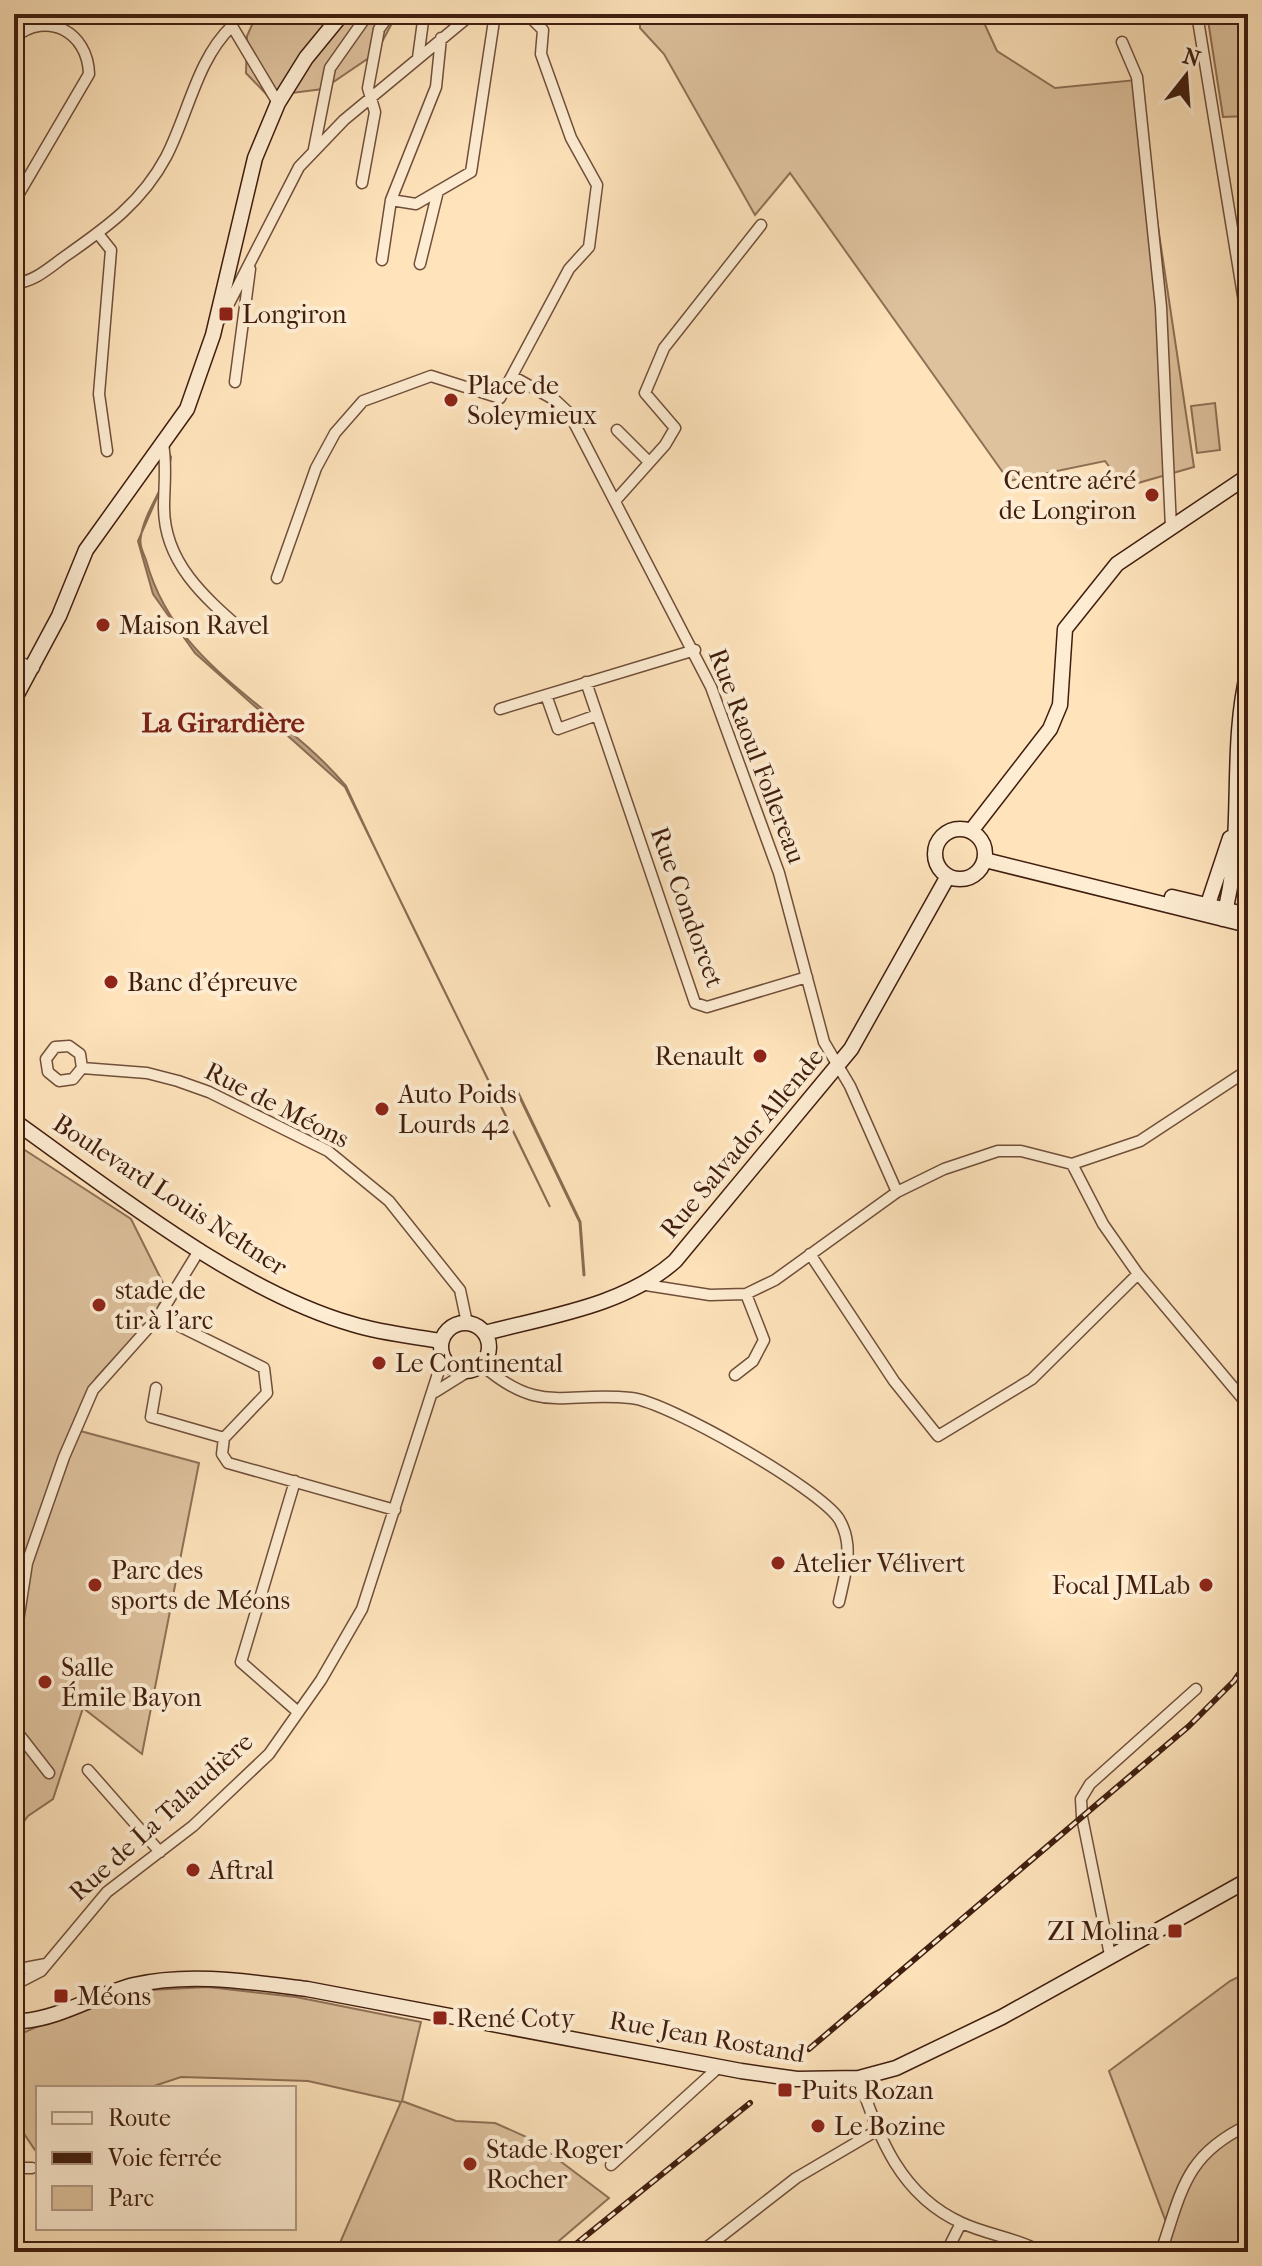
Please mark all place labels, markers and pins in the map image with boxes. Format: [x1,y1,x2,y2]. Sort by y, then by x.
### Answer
place label: Longiron [242,299,347,330]
marker: Longiron [217,305,235,323]
place label: Place de Soleymieux [467,370,597,431]
marker: Place de Soleymieux [442,391,460,409]
place label: Centre aéré de Longiron [999,465,1136,526]
marker: Centre aéré de Longiron [1143,486,1161,504]
place label: Maison Ravel [119,610,269,641]
marker: Maison Ravel [94,616,112,634]
place label: Banc d'épreuve [127,967,298,998]
marker: Banc d'épreuve [102,973,120,991]
place label: Renault [655,1041,745,1072]
marker: Renault [751,1047,769,1065]
place label: Auto Poids Lourds 42 [397,1079,517,1140]
marker: Auto Poids Lourds 42 [373,1100,391,1118]
place label: stade de tir à l'arc [115,1275,213,1336]
marker: stade de tir à l'arc [90,1296,108,1314]
place label: Le Continental [395,1348,563,1379]
marker: Le Continental [370,1354,388,1372]
place label: Atelier Vélivert [793,1548,966,1579]
marker: Atelier Vélivert [769,1554,787,1572]
place label: Parc des sports de Méons [111,1555,290,1616]
place label: Focal JMLab [1052,1570,1190,1601]
marker: Parc des sports de Méons [86,1576,104,1594]
marker: Focal JMLab [1197,1576,1215,1594]
place label: Salle Émile Bayon [61,1652,202,1713]
marker: Salle Émile Bayon [36,1673,54,1691]
place label: Aftral [208,1855,274,1886]
marker: Aftral [184,1861,202,1879]
place label: ZI Molina [1047,1916,1160,1947]
marker: ZI Molina [1166,1922,1184,1940]
place label: Méons [77,1981,151,2012]
marker: Méons [52,1987,70,2005]
place label: René Coty [456,2003,576,2034]
marker: René Coty [431,2009,449,2027]
place label: Puits Rozan [801,2075,934,2106]
marker: Puits Rozan [776,2081,794,2099]
place label: Le Bozine [834,2111,945,2142]
marker: Le Bozine [809,2117,827,2135]
place label: Stade Roger Rocher [486,2134,623,2195]
marker: Stade Roger Rocher [461,2155,479,2173]

